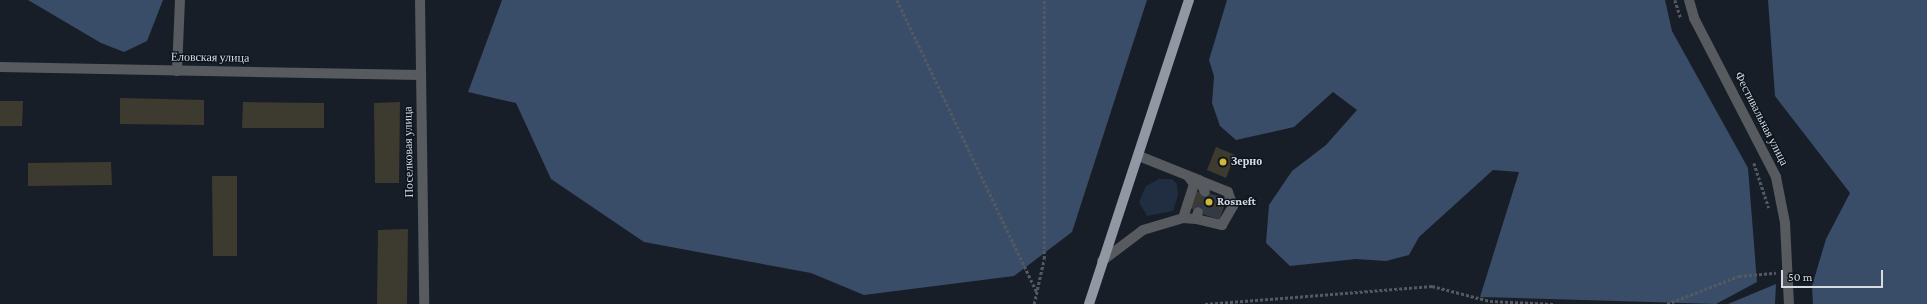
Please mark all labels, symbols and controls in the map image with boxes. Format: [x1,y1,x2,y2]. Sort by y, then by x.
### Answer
street label: Еловская улица [171,50,249,66]
street label: Фестивальная улица [1731,70,1791,168]
street label: Поселковая улица [401,106,417,198]
place label: Зерно [1231,155,1262,169]
marker: Зерно [1218,157,1228,167]
place label: Rosneft [1217,195,1256,209]
marker: Rosneft [1204,197,1214,207]
scale bar [1783,262,1885,288]
text: 50 m [1788,270,1812,284]

